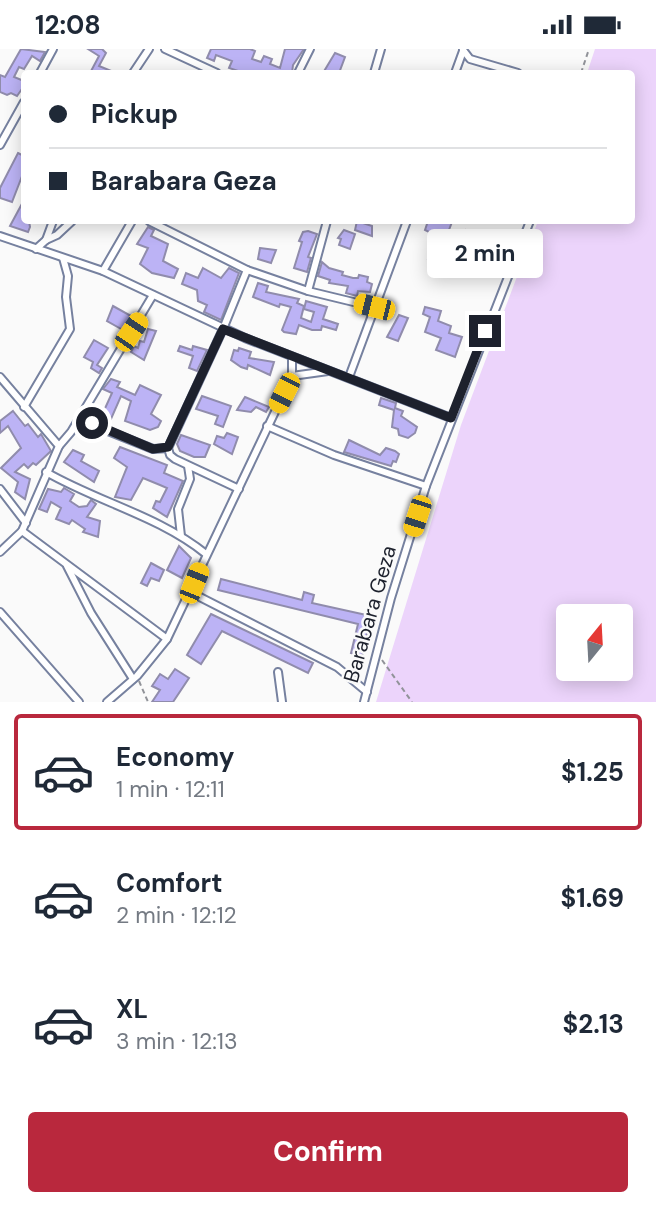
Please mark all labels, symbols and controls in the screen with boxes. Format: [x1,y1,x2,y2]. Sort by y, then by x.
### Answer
text: 12:08 [35,8,101,42]
text: Pickup [91,97,178,131]
text: Barabara Geza [91,164,277,198]
callout: 2 min [427,229,543,279]
text: 2 min [455,238,515,268]
car [352,292,397,322]
car [111,309,152,355]
route end [469,315,501,347]
car [266,370,303,416]
route start [76,407,108,439]
car [401,493,434,539]
street label: Barabara Geza [337,542,403,686]
car [177,560,212,606]
north arrow [556,604,634,681]
map controls [556,604,633,681]
text: Economy [116,740,234,774]
icon: car [32,741,95,804]
text: $1.25 [561,755,624,789]
text: 1 min · 12:11 [116,774,225,804]
text: Comfort [116,866,222,900]
icon: car [32,867,95,930]
text: $1.69 [561,881,624,915]
text: 2 min · 12:12 [116,900,237,930]
text: XL [116,992,148,1026]
icon: car [32,993,95,1056]
text: $2.13 [562,1007,624,1041]
text: 3 min · 12:13 [116,1026,238,1056]
button: Confirm [28,1112,628,1192]

